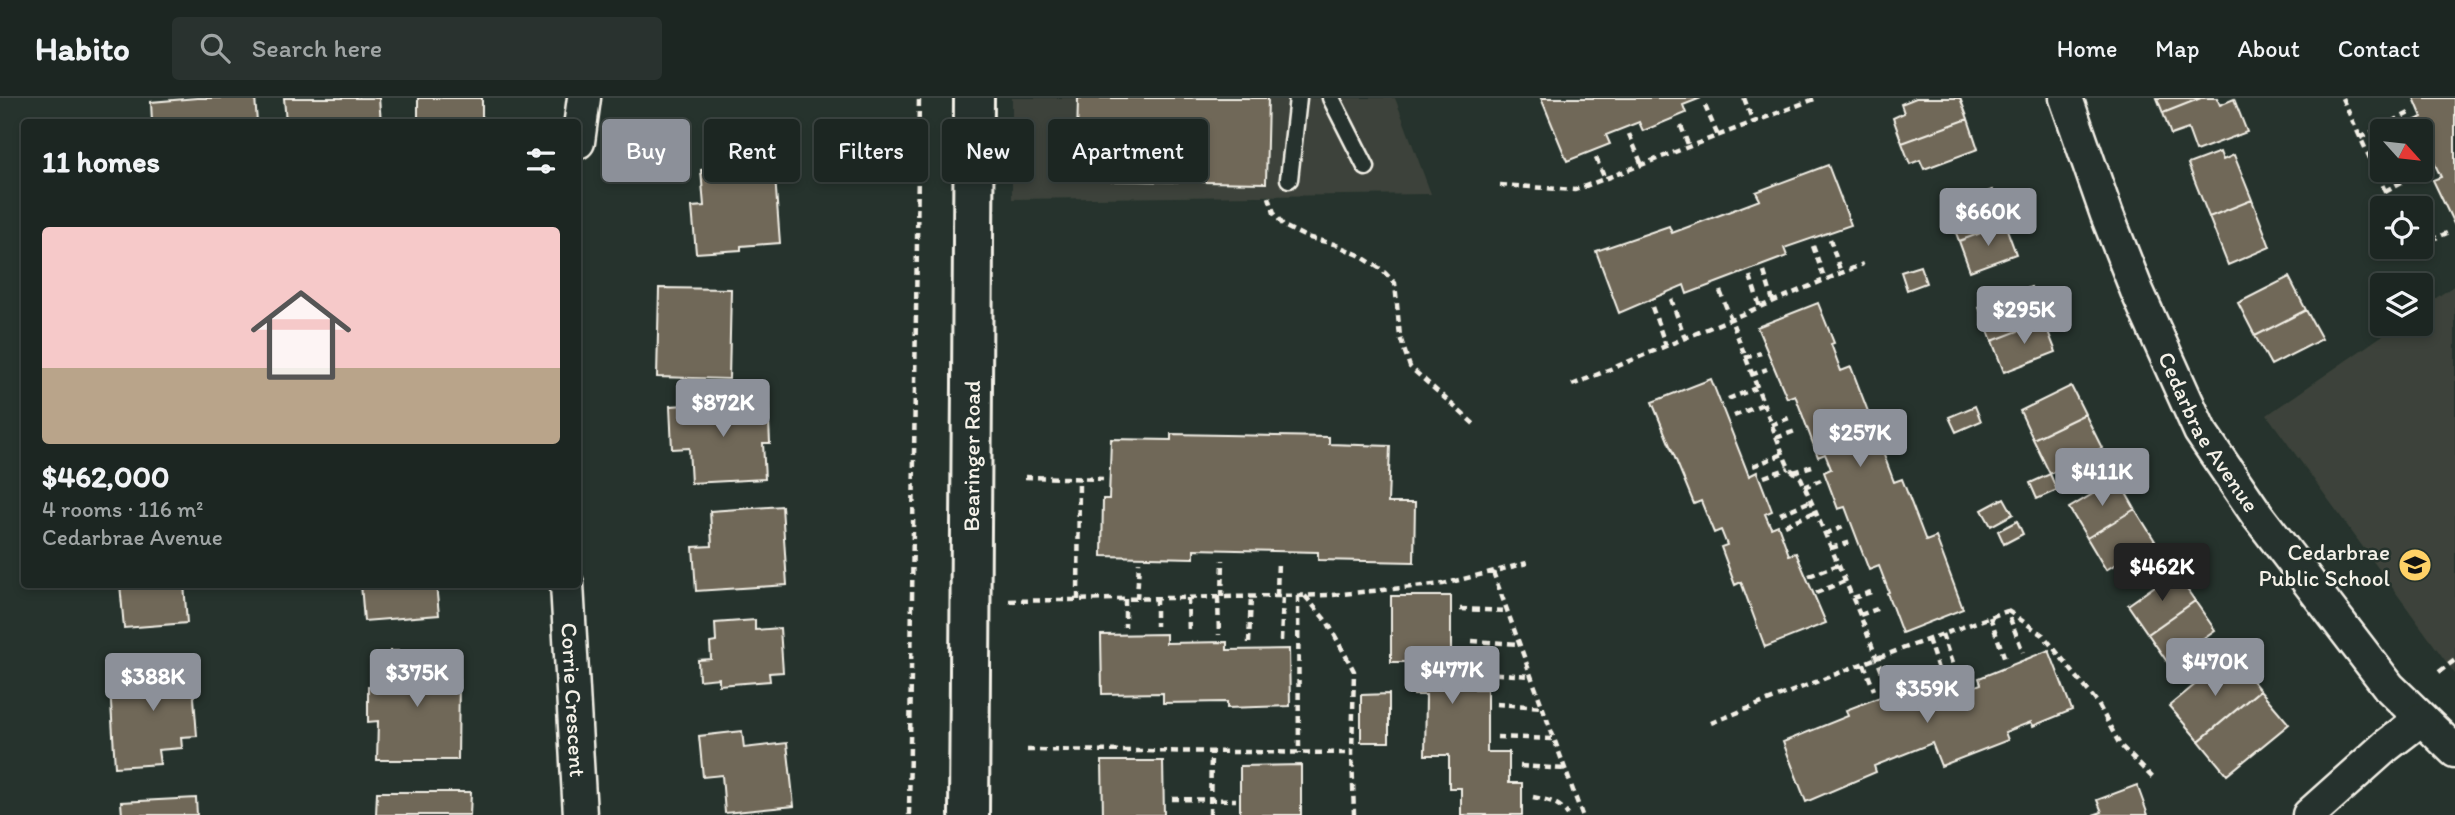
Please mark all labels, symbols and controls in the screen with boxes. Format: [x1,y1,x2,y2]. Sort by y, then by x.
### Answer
search box [172,17,662,80]
text: Habito [35,29,130,68]
icon: search [196,29,234,67]
text: Search here [252,32,382,64]
text: Home [2057,34,2117,63]
text: Map [2155,34,2199,63]
text: About [2237,34,2300,63]
text: Contact [2338,34,2420,63]
chip: Buy [602,119,690,182]
chip: Rent [704,119,800,182]
chip: Filters [814,119,928,182]
chip: New [942,119,1034,182]
chip: Apartment [1048,119,1208,182]
north arrow [2370,119,2432,182]
map controls [2370,119,2433,336]
icon: filters [522,142,560,180]
text: 11 homes [42,143,160,180]
pin: $660K [1939,188,2037,248]
button: locate [2370,196,2433,259]
text: $660K [1956,197,2020,225]
icon: home [238,272,364,398]
button: layers [2370,273,2433,336]
pin: $295K [1975,286,2073,346]
text: $295K [1993,295,2055,323]
street label: Cedarbrae Avenue [2152,347,2265,518]
pin: $872K [674,380,772,439]
street label: Bearinger Road [957,380,986,532]
text: $872K [692,388,754,416]
pin: $257K [1811,410,1909,469]
text: $257K [1829,418,1891,446]
pin: $411K [2053,448,2151,508]
text: $411K [2071,457,2133,485]
text: $462,000 [42,458,169,495]
text: 4 rooms · 116 m² [42,495,204,523]
text: Cedarbrae Avenue [42,523,223,551]
place label: Cedarbrae Public School [2258,538,2390,592]
pin: $462K [2113,544,2211,603]
school or university icon: Cedarbrae Public School [2396,546,2434,584]
text: $462K [2130,552,2194,580]
street label: Corrie Crescent [555,622,592,778]
pin: $470K [2166,638,2264,698]
pin: $477K [1403,646,1501,706]
text: $470K [2182,647,2248,675]
pin: $375K [368,650,466,709]
pin: $388K [104,654,202,713]
text: $477K [1421,655,1484,683]
text: $375K [386,658,448,686]
text: $388K [121,662,185,690]
pin: $359K [1878,666,1976,725]
text: $359K [1896,674,1959,702]

